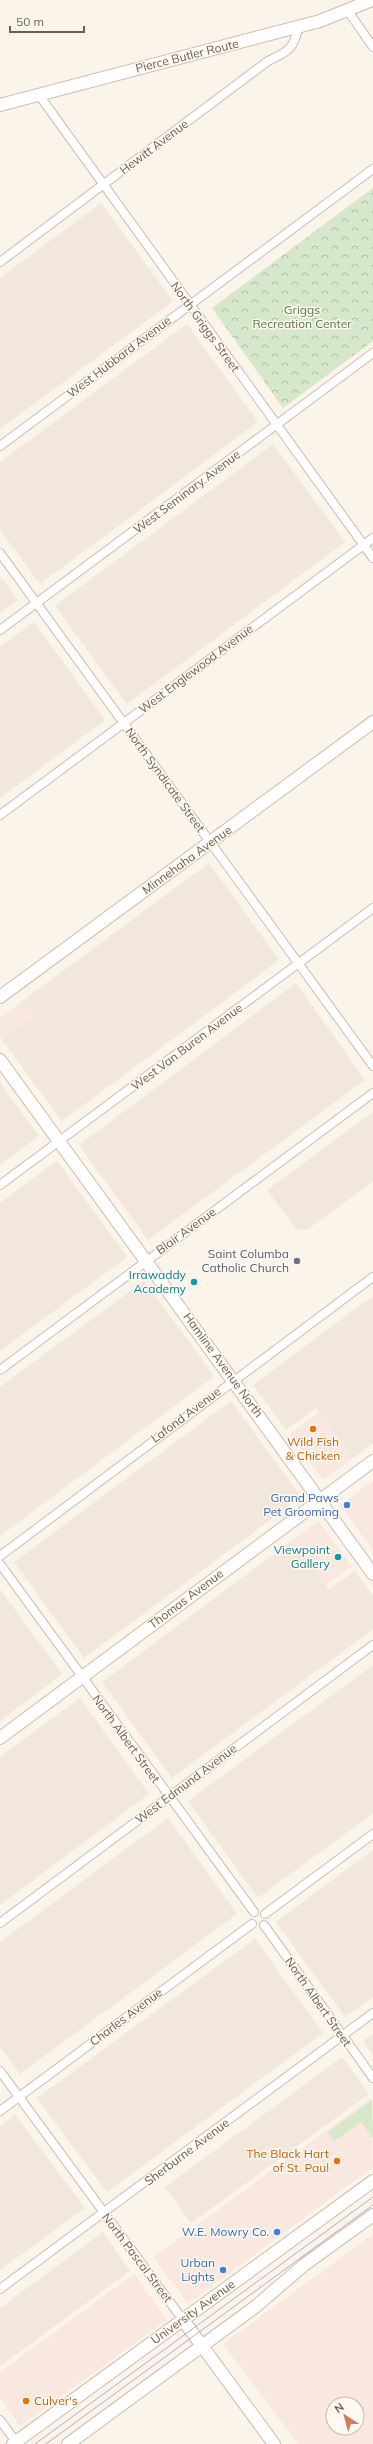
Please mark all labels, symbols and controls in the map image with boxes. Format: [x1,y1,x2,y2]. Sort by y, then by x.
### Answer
scale bar [10,8,84,34]
text: 50 m [16,14,44,29]
street label: Pierce Butler Route [134,35,240,76]
street label: Hewitt Avenue [116,116,191,177]
street label: North Griggs Street [168,279,243,375]
park label: Griggs Recreation Center [252,302,352,331]
street label: West Hubbard Avenue [64,313,174,401]
street label: West Seminary Avenue [130,446,243,537]
street label: West Englewood Avenue [136,621,256,716]
street label: North Syndicate Street [122,724,208,835]
street label: Minnehaha Avenue [139,822,234,897]
street label: West Van Buren Avenue [128,1000,245,1093]
street label: Blair Avenue [153,1204,219,1257]
place label: Saint Columba Catholic Church [202,1246,289,1275]
marker: Saint Columba Catholic Church [292,1256,302,1266]
place label: Irrawaddy Academy [129,1267,187,1296]
marker: Irrawaddy Academy [189,1277,199,1287]
street label: Hamline Avenue North [180,1309,267,1420]
street label: Lafond Avenue [148,1383,224,1446]
marker: Wild Fish & Chicken [308,1424,318,1434]
place label: Wild Fish & Chicken [286,1434,340,1463]
place label: Grand Paws Pet Grooming [263,1490,339,1519]
marker: Grand Paws Pet Grooming [342,1500,352,1510]
place label: Viewpoint Gallery [274,1542,331,1571]
marker: Viewpoint Gallery [333,1552,343,1562]
street label: Thomas Avenue [145,1566,226,1632]
street label: North Albert Street [89,1692,163,1786]
street label: West Edmund Avenue [132,1741,239,1827]
street label: North Albert Street [282,1954,355,2049]
street label: Charles Avenue [86,1984,165,2049]
street label: Sherburne Avenue [141,2115,232,2188]
place label: The Black Hart of St. Paul [246,2146,329,2175]
marker: The Black Hart of St. Paul [332,2156,342,2166]
street label: North Pascal Street [99,2210,176,2305]
place label: W.E. Mowry Co. [182,2224,269,2239]
marker: W.E. Mowry Co. [272,2227,282,2237]
place label: Urban Lights [180,2255,215,2284]
marker: Urban Lights [218,2265,228,2275]
street label: University Avenue [148,2276,238,2347]
place label: Culver's [34,2393,78,2408]
marker: Culver's [21,2396,31,2406]
north arrow [325,2396,365,2436]
text: N [332,2400,347,2416]

